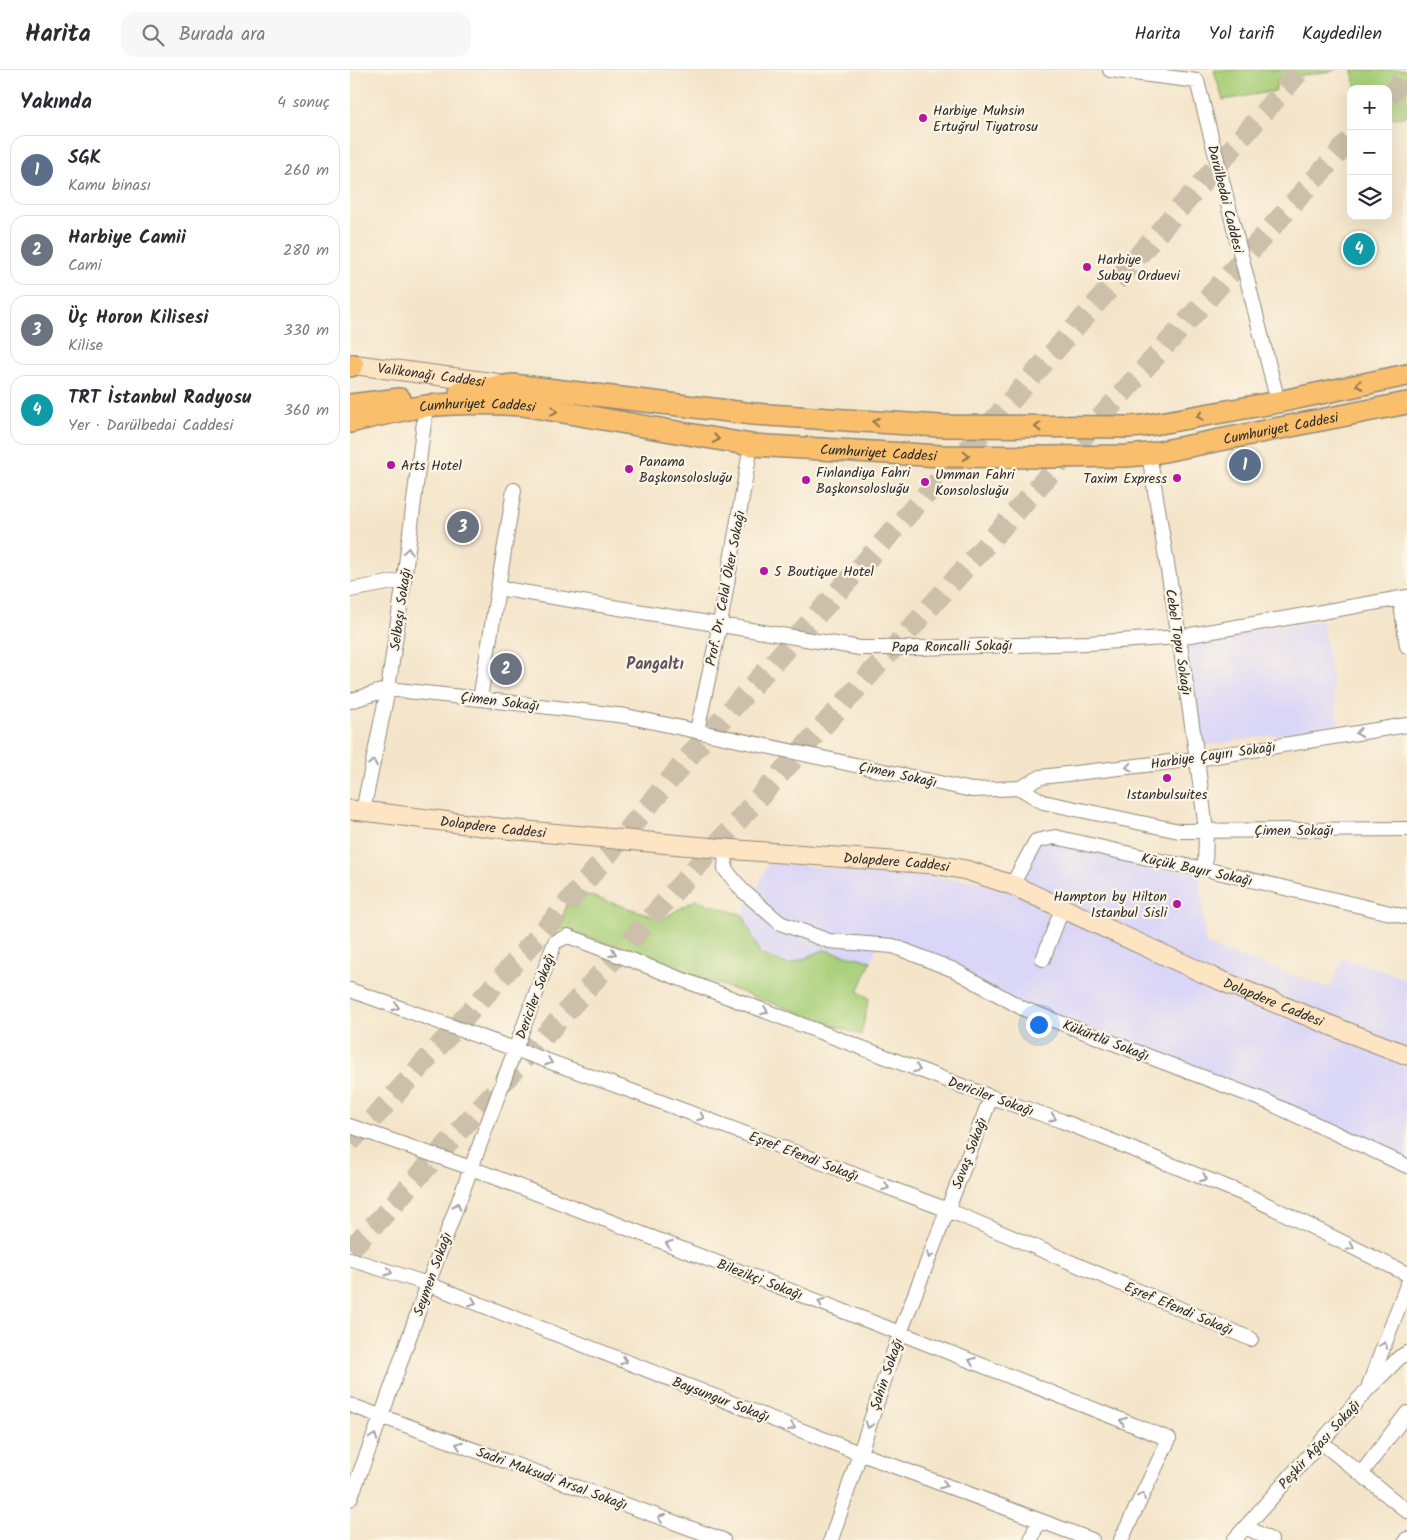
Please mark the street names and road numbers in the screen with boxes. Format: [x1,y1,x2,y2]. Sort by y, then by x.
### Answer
street label: Darülbedai Caddesi [1201,143,1249,256]
street label: Valikonağı Caddesi [376,358,487,394]
street label: Cumhuriyet Caddesi [417,393,538,419]
street label: Cumhuriyet Caddesi [1221,407,1341,451]
street label: Cumhuriyet Caddesi [819,439,938,468]
street label: Prof. Dr. Celal Öker Sokağı [700,508,752,668]
street label: Selbaşı Sokağı [384,566,418,652]
street label: Cebel Topu Sokağı [1159,587,1197,697]
street label: Papa Roncalli Sokağı [891,635,1013,659]
street label: Çimen Sokağı [459,686,541,718]
street label: Harbiye Çayırı Sokağı [1149,736,1277,776]
street label: Çimen Sokağı [857,756,939,794]
street label: Dolapdere Caddesi [439,811,548,845]
street label: Çimen Sokağı [1254,820,1334,842]
street label: Küçük Bayır Sokağı [1139,847,1255,893]
street label: Dolapdere Caddesi [842,848,952,879]
street label: Dericiler Sokağı [510,950,562,1042]
street label: Dolapdere Caddesi [1220,973,1327,1033]
street label: Kükürtlü Sokağı [1059,1014,1152,1068]
street label: Dericiler Sokağı [945,1071,1037,1123]
street label: Savaş Sokağı [946,1114,994,1192]
street label: Eşref Efendi Sokağı [745,1126,862,1188]
street label: Seymen Sokağı [408,1229,458,1319]
street label: Bilezikçi Sokağı [714,1253,806,1307]
street label: Eşref Efendi Sokağı [1121,1276,1237,1342]
street label: Şahin Sokağı [864,1335,910,1413]
street label: Baysungur Sokağı [669,1371,773,1429]
street label: Peşkir Ağası Sokağı [1273,1395,1366,1494]
street label: Sadri Maksudi Arsal Sokağı [473,1441,631,1517]

